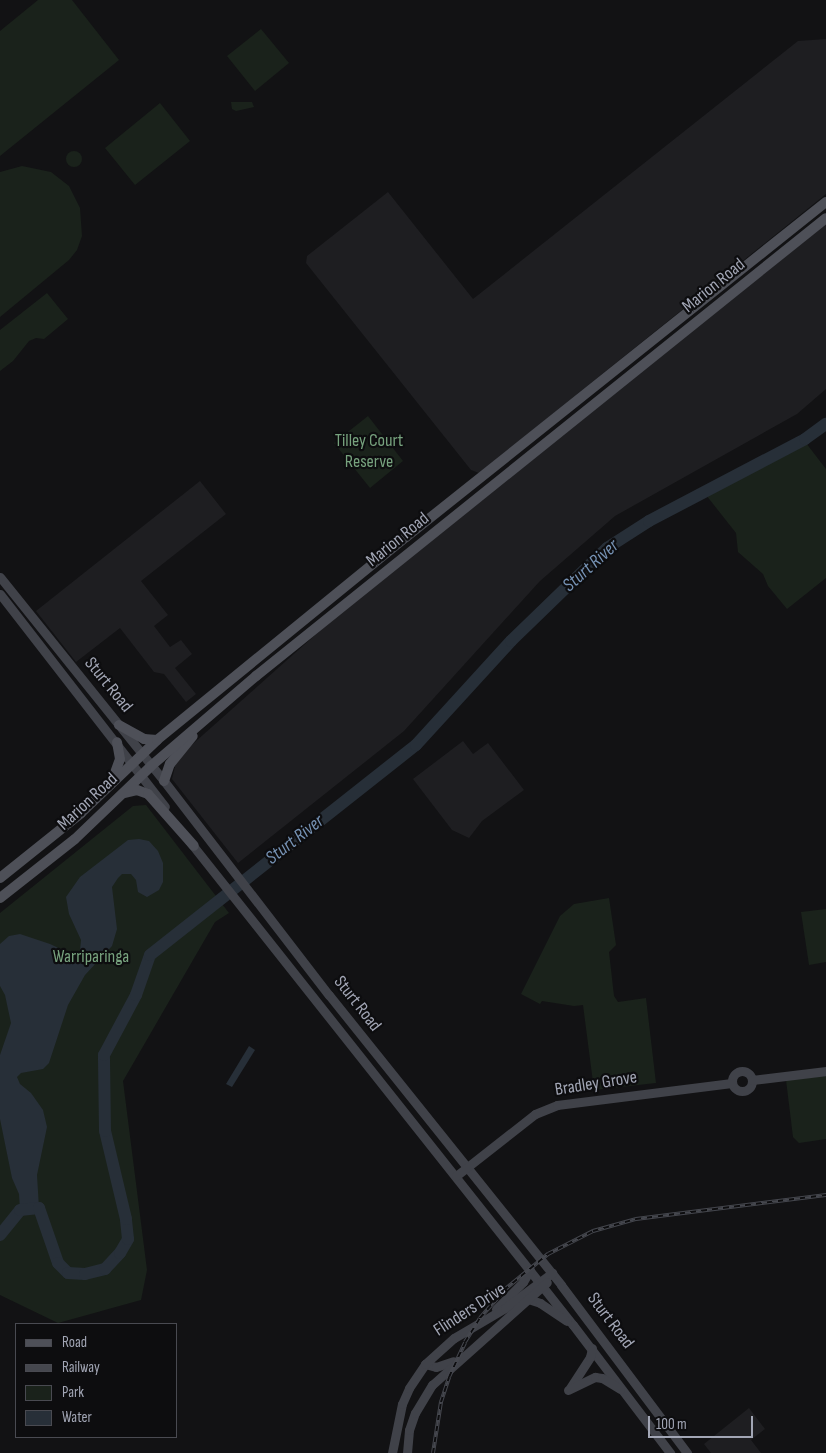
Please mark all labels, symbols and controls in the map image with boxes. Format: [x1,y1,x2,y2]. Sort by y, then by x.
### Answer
street label: Marion Road [678,254,750,318]
park label: Tilley Court Reserve [335,431,403,474]
street label: Marion Road [362,508,434,572]
water label: Sturt River [558,535,624,597]
street label: Sturt Road [79,653,137,717]
street label: Marion Road [54,769,122,835]
water label: Sturt River [261,810,329,870]
park label: Warriparinga [53,946,129,968]
street label: Sturt Road [329,972,385,1036]
street label: Bradley Grove [553,1067,639,1101]
street label: Flinders Drive [430,1279,510,1341]
street label: Sturt Road [582,1289,638,1353]
legend [15,1323,178,1438]
text: Road [62,1333,87,1352]
text: Railway [62,1358,100,1377]
text: Park [62,1383,84,1402]
scale bar [651,1406,756,1438]
text: Water [62,1408,92,1427]
text: 100 m [656,1415,687,1434]

